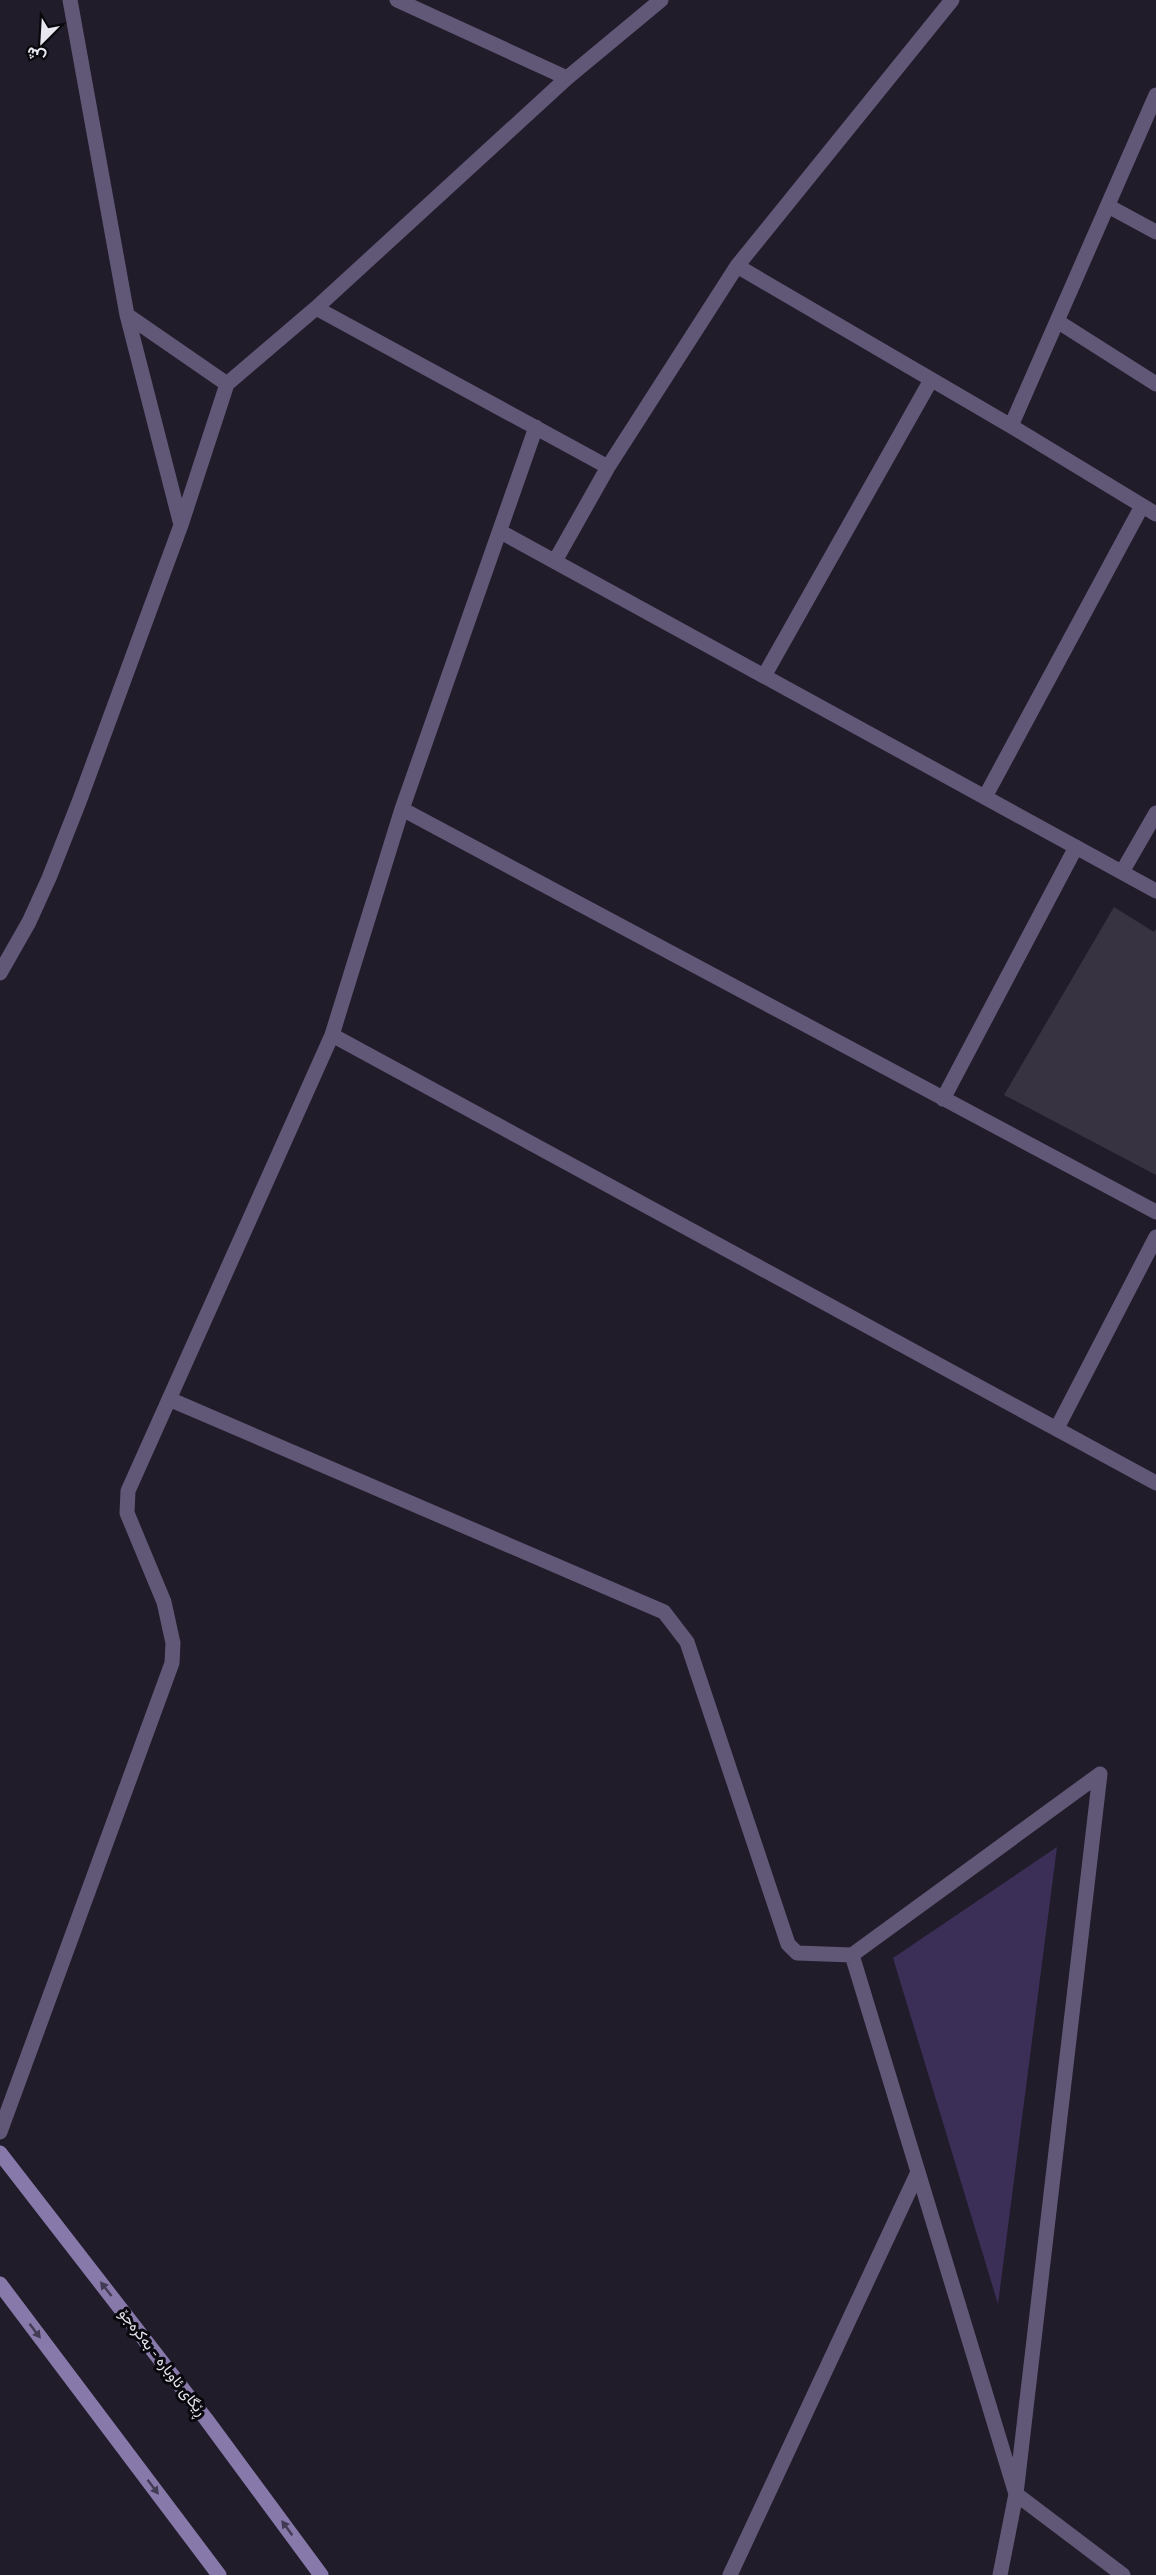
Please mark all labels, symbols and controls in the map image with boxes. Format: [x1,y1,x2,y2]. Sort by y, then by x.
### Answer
north arrow [12,12,72,72]
text: ش [23,43,49,68]
one-way arrow [99,2281,112,2297]
street label: ڕێگای ئاوبارە - بەکرەجۆ [113,2304,211,2421]
one-way arrow [29,2323,42,2339]
one-way arrow [146,2479,158,2494]
one-way arrow [281,2520,293,2536]

